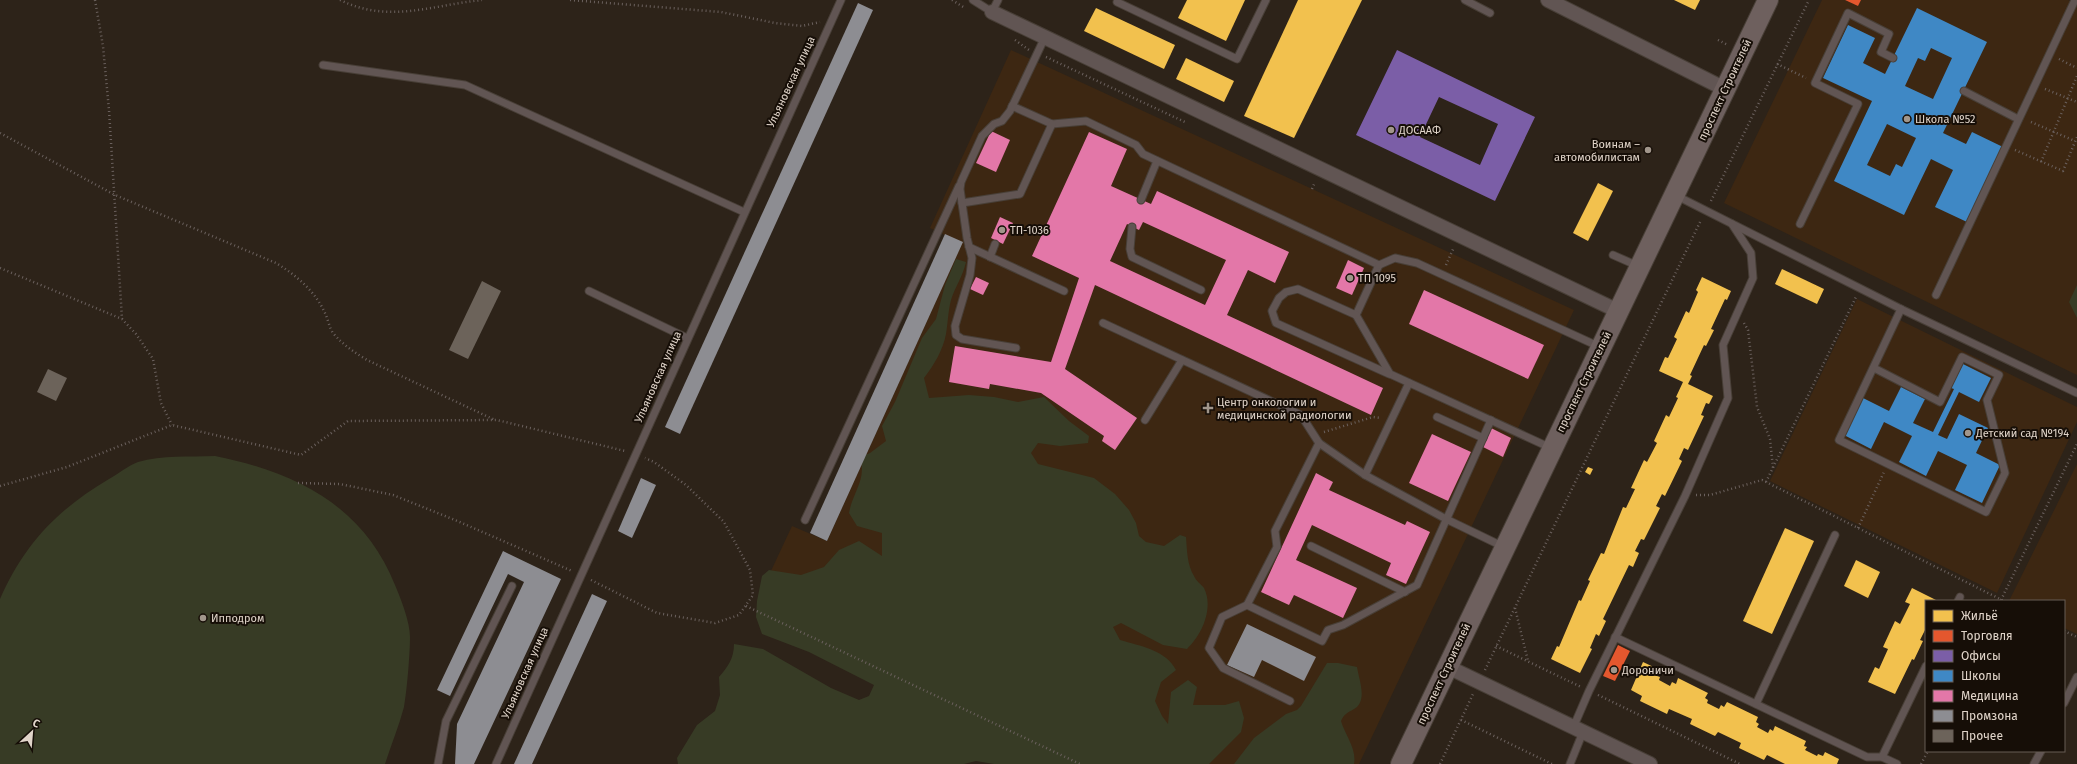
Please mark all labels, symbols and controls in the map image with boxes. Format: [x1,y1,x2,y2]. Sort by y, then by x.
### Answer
street label: Ульяновская улица [764,34,818,130]
street label: проспект Строителей [1696,37,1754,143]
place label: Школа №52 [1915,113,1976,126]
marker: Школа №52 [1902,114,1912,124]
place label: ДОСААФ [1398,124,1441,137]
marker: ДОСААФ [1386,125,1396,135]
place label: Воинам – автомобилистам [1554,138,1640,164]
marker: Воинам – автомобилистам [1643,145,1653,155]
place label: ТП-1036 [1010,224,1049,237]
marker: ТП-1036 [997,225,1007,235]
place label: ТП 1095 [1358,272,1397,285]
marker: ТП 1095 [1345,273,1355,283]
street label: Ульяновская улица [632,329,684,425]
street label: проспект Строителей [1554,330,1614,434]
place label: Центр онкологии и медицинской радиологии [1217,396,1352,422]
marker: Центр онкологии и медицинской радиологии [1202,402,1214,414]
place label: Детский сад №194 [1975,427,2069,440]
marker: Детский сад №194 [1963,428,1973,438]
legend [1925,600,2065,752]
text: Жильё [1961,609,1998,623]
place label: Ипподром [211,612,264,625]
marker: Ипподром [198,613,208,623]
street label: проспект Строителей [1415,621,1473,727]
street label: Ульяновская улица [499,625,551,721]
text: Торговля [1961,629,2013,643]
text: Офисы [1961,649,2001,663]
place label: Дороничи [1621,664,1674,677]
marker: Дороничи [1609,665,1619,675]
text: Школы [1961,669,2001,683]
text: Медицина [1961,689,2019,703]
text: Промзона [1961,709,2018,723]
north arrow [12,712,52,752]
text: С [30,716,42,731]
text: Прочее [1961,729,2003,743]

